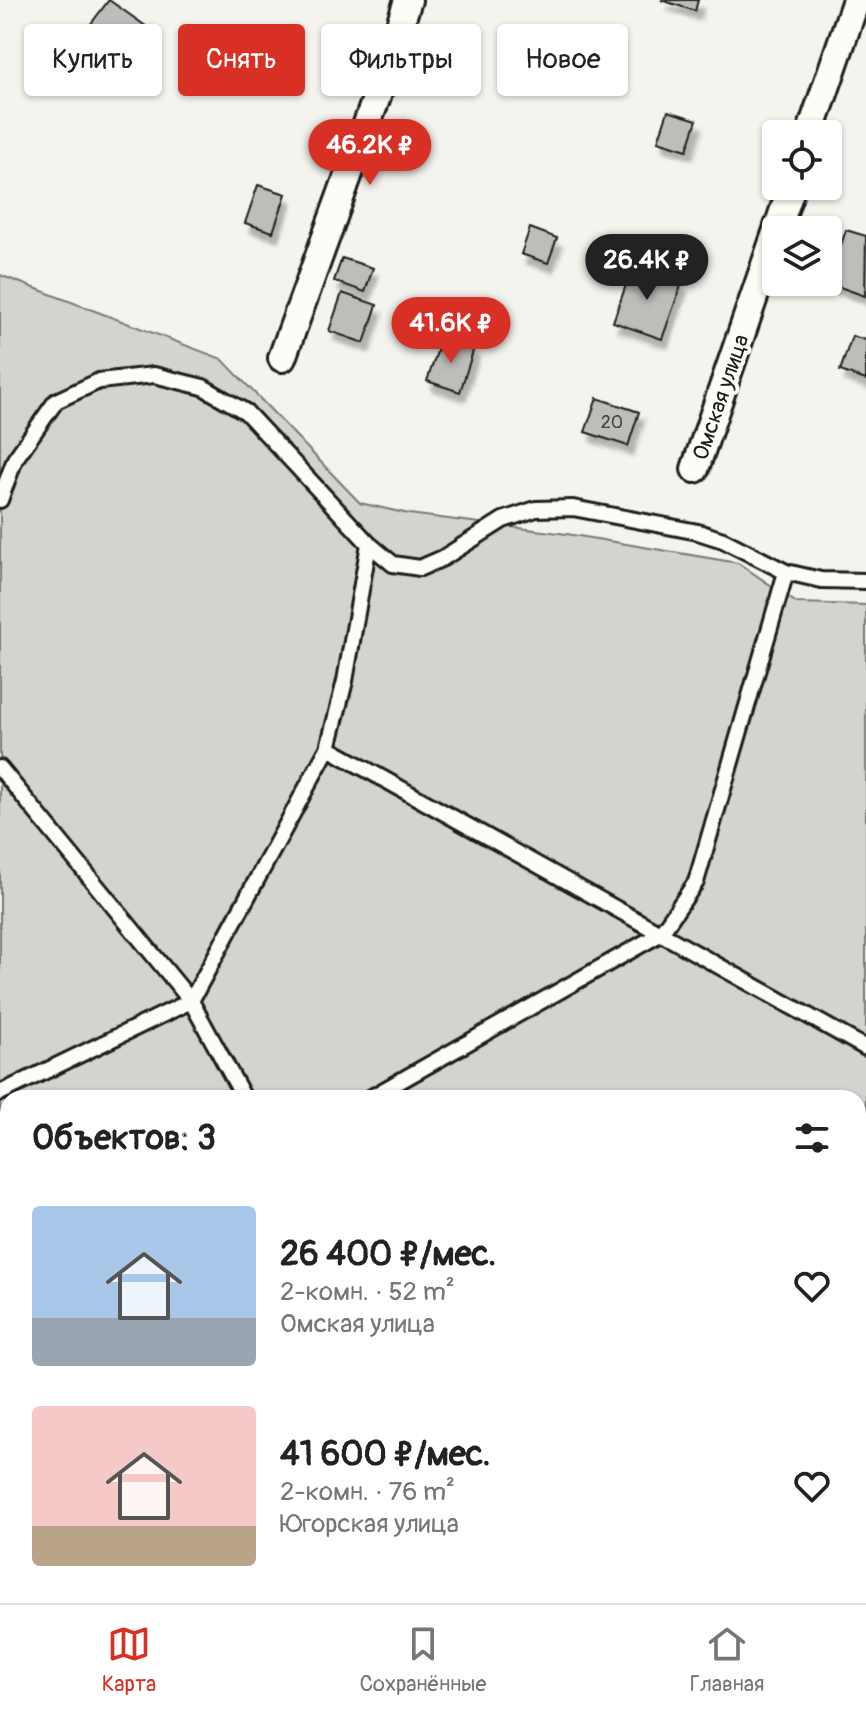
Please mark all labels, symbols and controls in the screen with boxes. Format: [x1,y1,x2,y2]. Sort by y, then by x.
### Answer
chip: Купить [24,24,162,96]
chip: Снять [178,24,305,96]
chip: Фильтры [321,24,481,96]
chip: Новое [497,24,628,96]
pin: 46.2K ₽ [296,119,444,187]
map controls [762,120,842,296]
button: locate [762,120,842,200]
text: 46.2K ₽ [326,129,414,161]
button: layers [762,216,842,296]
pin: 26.4K ₽ [573,234,721,302]
text: 26.4K ₽ [603,244,691,276]
pin: 41.6K ₽ [377,297,525,365]
text: 41.6K ₽ [410,307,493,339]
street label: Омская улица [686,331,756,464]
house number: 20 [601,411,623,434]
icon: filters [790,1116,834,1160]
text: Объектов: 3 [32,1117,216,1160]
text: 26 400 ₽/мес. [280,1233,496,1276]
icon: home [96,1238,192,1334]
icon: heart [790,1264,834,1308]
text: 2-комн. · 52 m² [280,1276,455,1308]
text: Омская улица [280,1308,435,1340]
text: 41 600 ₽/мес. [280,1433,491,1476]
icon: home [96,1438,192,1534]
icon: heart [790,1464,834,1508]
text: 2-комн. · 76 m² [280,1476,455,1508]
text: Югорская улица [280,1508,459,1540]
tab: Карта [102,1622,156,1698]
tab: Сохранённые [360,1622,486,1698]
tab: Главная [690,1622,764,1698]

